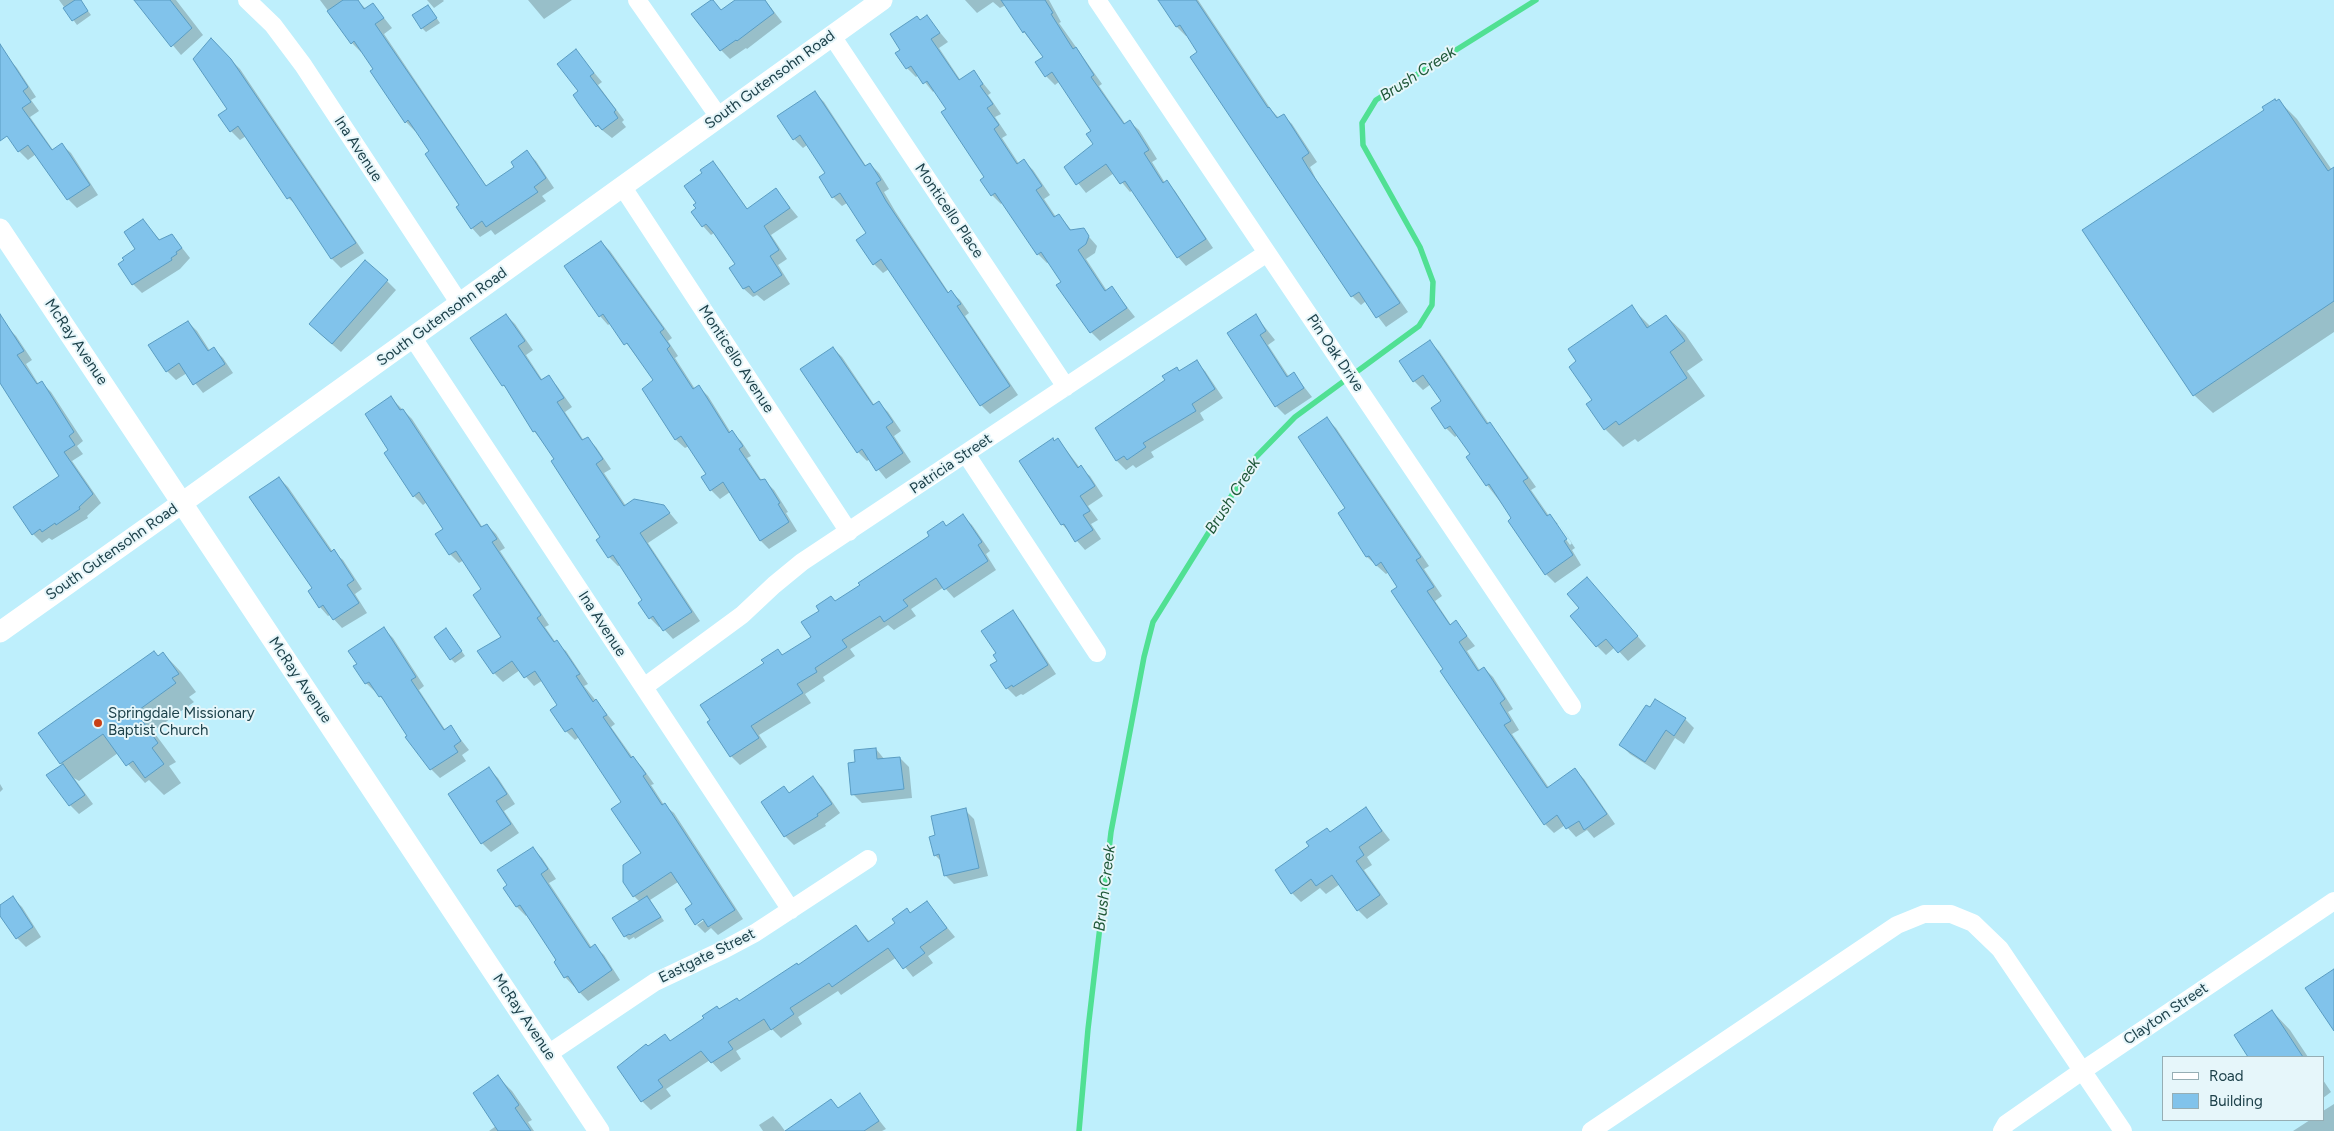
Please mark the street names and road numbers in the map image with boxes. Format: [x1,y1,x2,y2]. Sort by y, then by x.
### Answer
street label: South Gutensohn Road [701,27,839,133]
street label: Ina Avenue [330,113,386,185]
street label: Monticello Place [911,160,987,262]
street label: South Gutensohn Road [373,264,511,370]
street label: McRay Avenue [41,295,111,389]
street label: Monticello Avenue [694,302,778,416]
street label: Pin Oak Drive [1303,311,1367,395]
street label: Patricia Street [906,430,996,498]
street label: South Gutensohn Road [43,500,181,604]
street label: Ina Avenue [574,588,630,660]
street label: McRay Avenue [265,633,335,727]
street label: Eastgate Street [656,925,758,987]
street label: McRay Avenue [489,970,559,1064]
street label: Clayton Street [2120,979,2212,1049]

